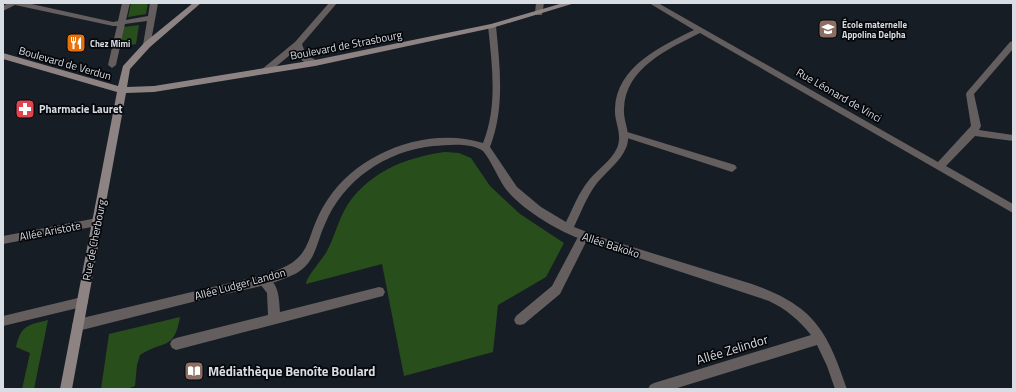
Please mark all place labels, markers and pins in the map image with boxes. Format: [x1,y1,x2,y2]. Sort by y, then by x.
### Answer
school or university icon: École maternelle Appolina Delpha [817,18,839,40]
place label: École maternelle Appolina Delpha [842,18,907,41]
restaurant icon: Chez Mimi [65,32,87,54]
place label: Chez Mimi [90,37,130,50]
pharmacy icon: Pharmacie Lauret [14,98,36,120]
place label: Pharmacie Lauret [39,101,123,117]
library icon: Médiathèque Benoîte Boulard [183,360,205,382]
place label: Médiathèque Benoîte Boulard [208,361,376,381]

